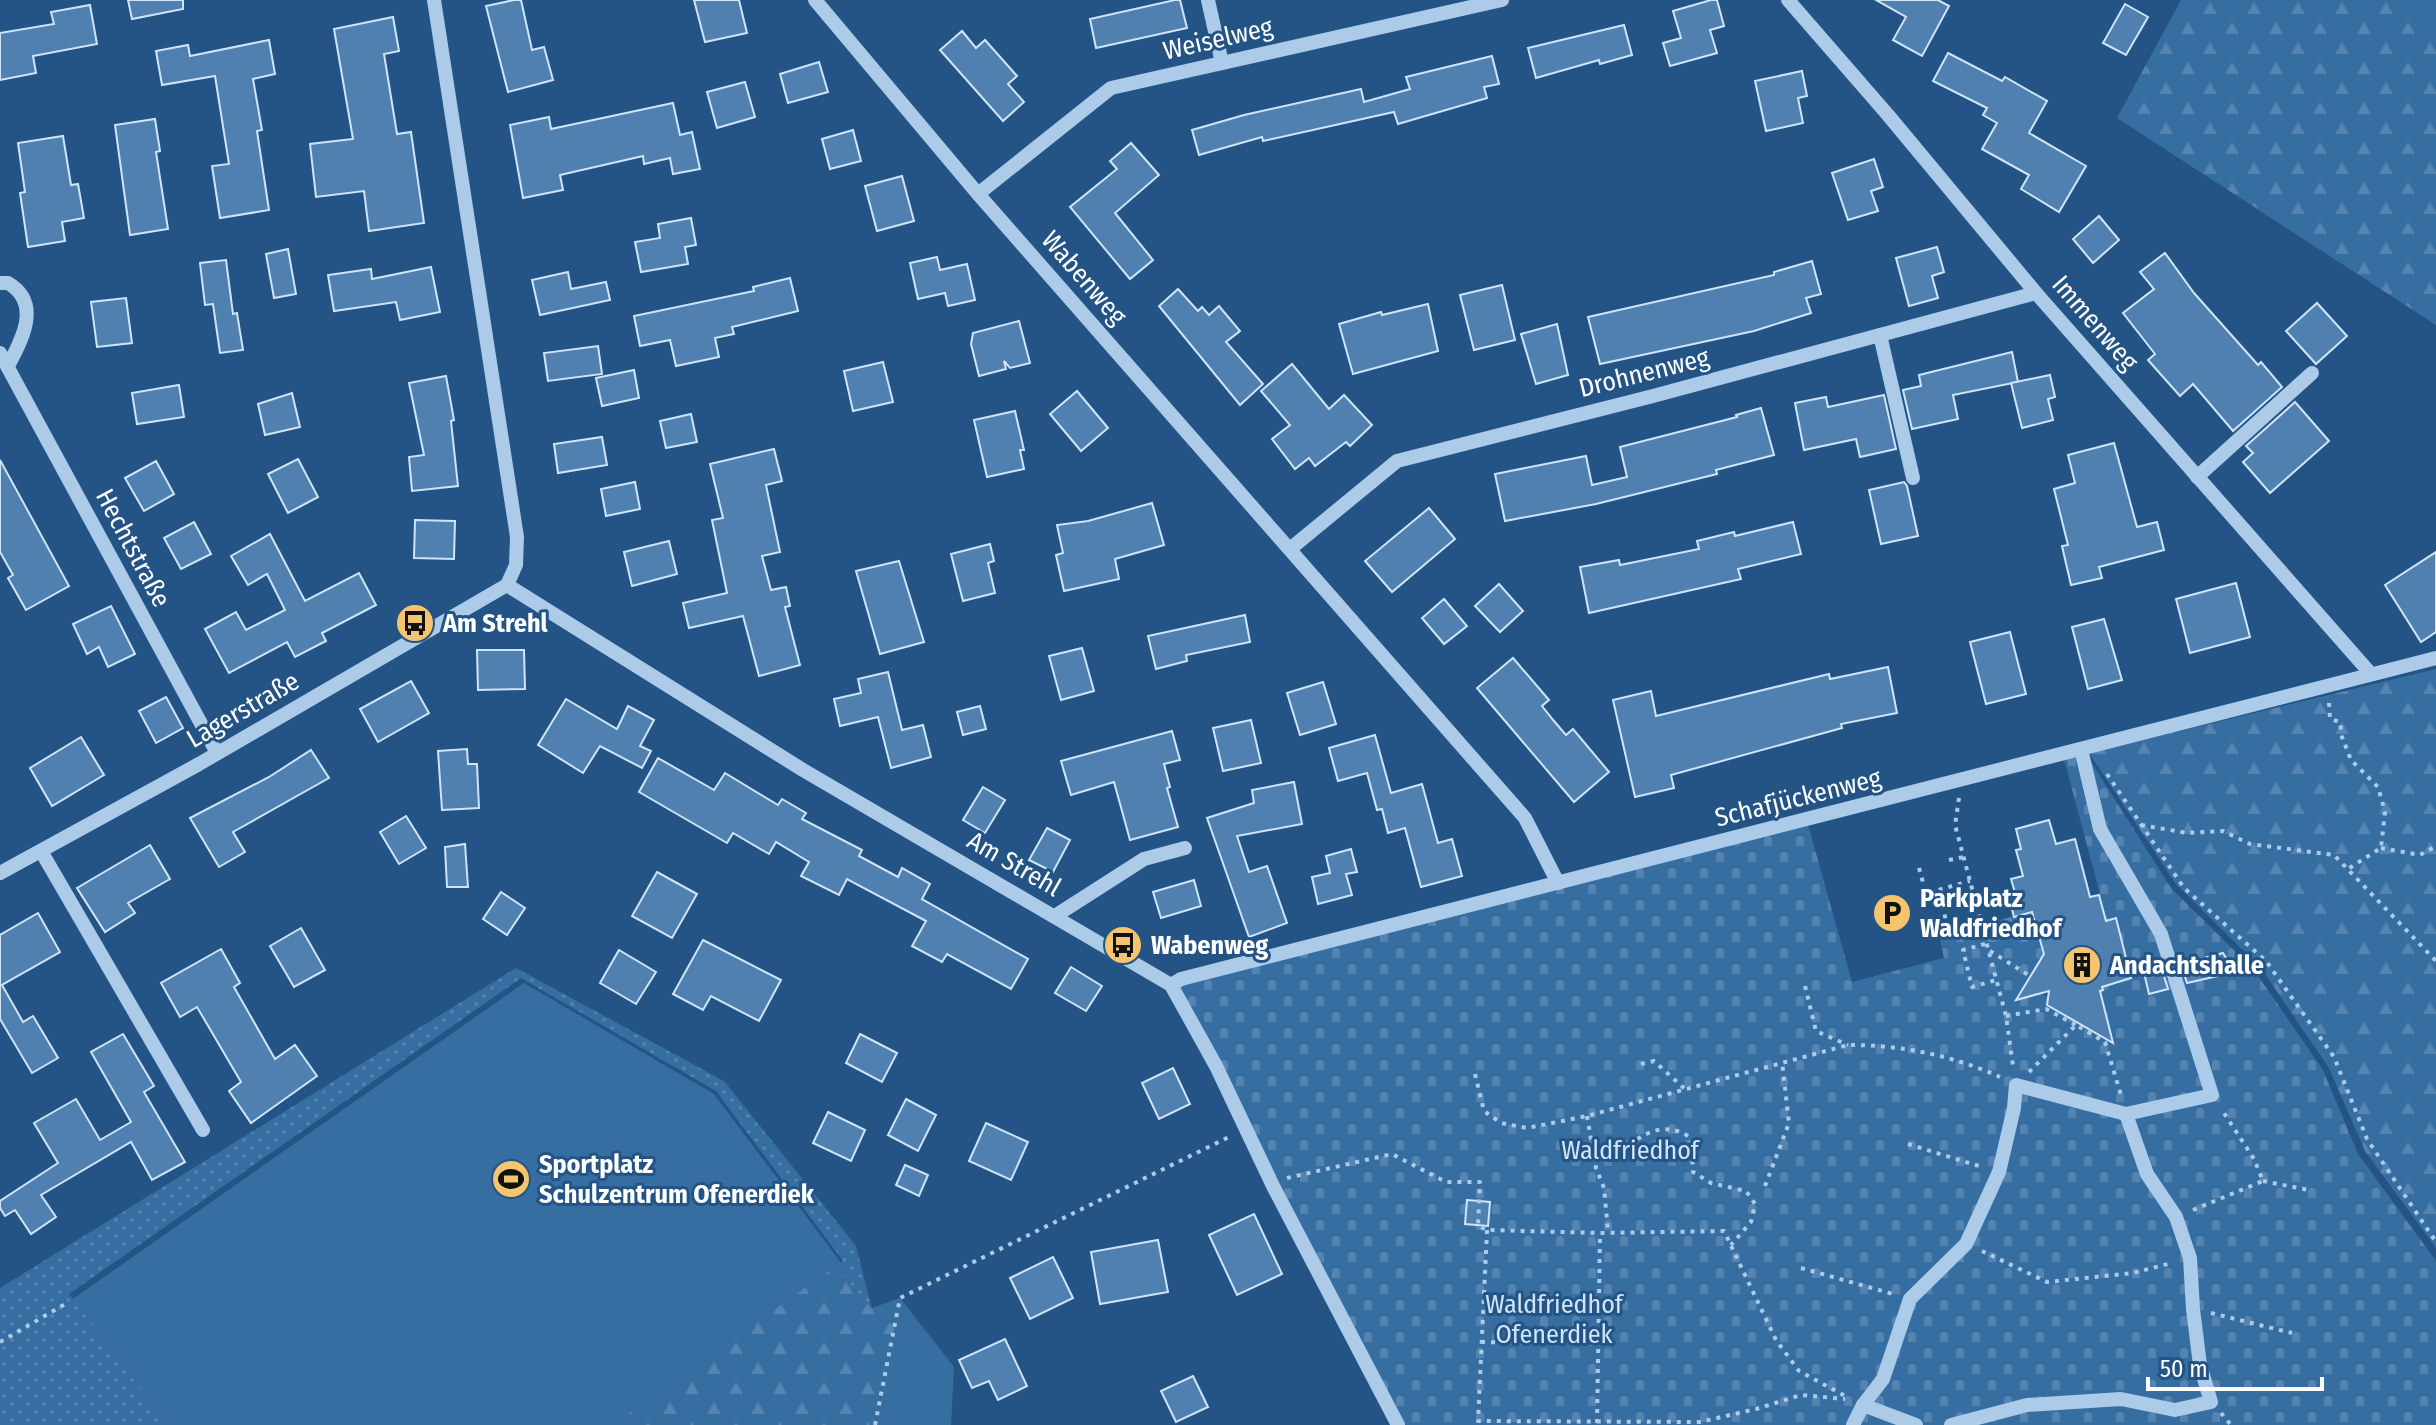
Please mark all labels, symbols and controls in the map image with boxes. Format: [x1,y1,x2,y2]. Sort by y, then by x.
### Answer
street label: Weiselweg [1160,11,1277,67]
street label: Wabenweg [1035,225,1134,332]
street label: Immenweg [2045,269,2145,377]
street label: Drohnenweg [1576,342,1713,404]
street label: Hechtstraße [89,484,177,612]
bus stop icon: Am Strehl [394,602,436,644]
place label: Am Strehl [442,608,549,639]
street label: Lagerstraße [181,665,305,755]
street label: Schafjückenweg [1712,762,1885,834]
street label: Am Strehl [962,825,1066,903]
place label: Parkplatz Waldfriedhof [1920,883,2064,944]
parking icon: Parkplatz Waldfriedhof [1871,892,1913,934]
bus stop icon: Wabenweg [1102,924,1144,966]
place label: Wabenweg [1151,930,1268,961]
building icon: Andachtshalle [2061,944,2103,986]
place label: Andachtshalle [2109,950,2264,981]
park label: Waldfriedhof [1561,1135,1701,1166]
place label: Sportplatz Schulzentrum Ofenerdiek [539,1149,815,1210]
sports icon: Sportplatz Schulzentrum Ofenerdiek [490,1158,532,1200]
park label: Waldfriedhof Ofenerdiek [1485,1289,1625,1350]
scale bar [2148,1341,2322,1391]
text: 50 m [2160,1355,2208,1383]

